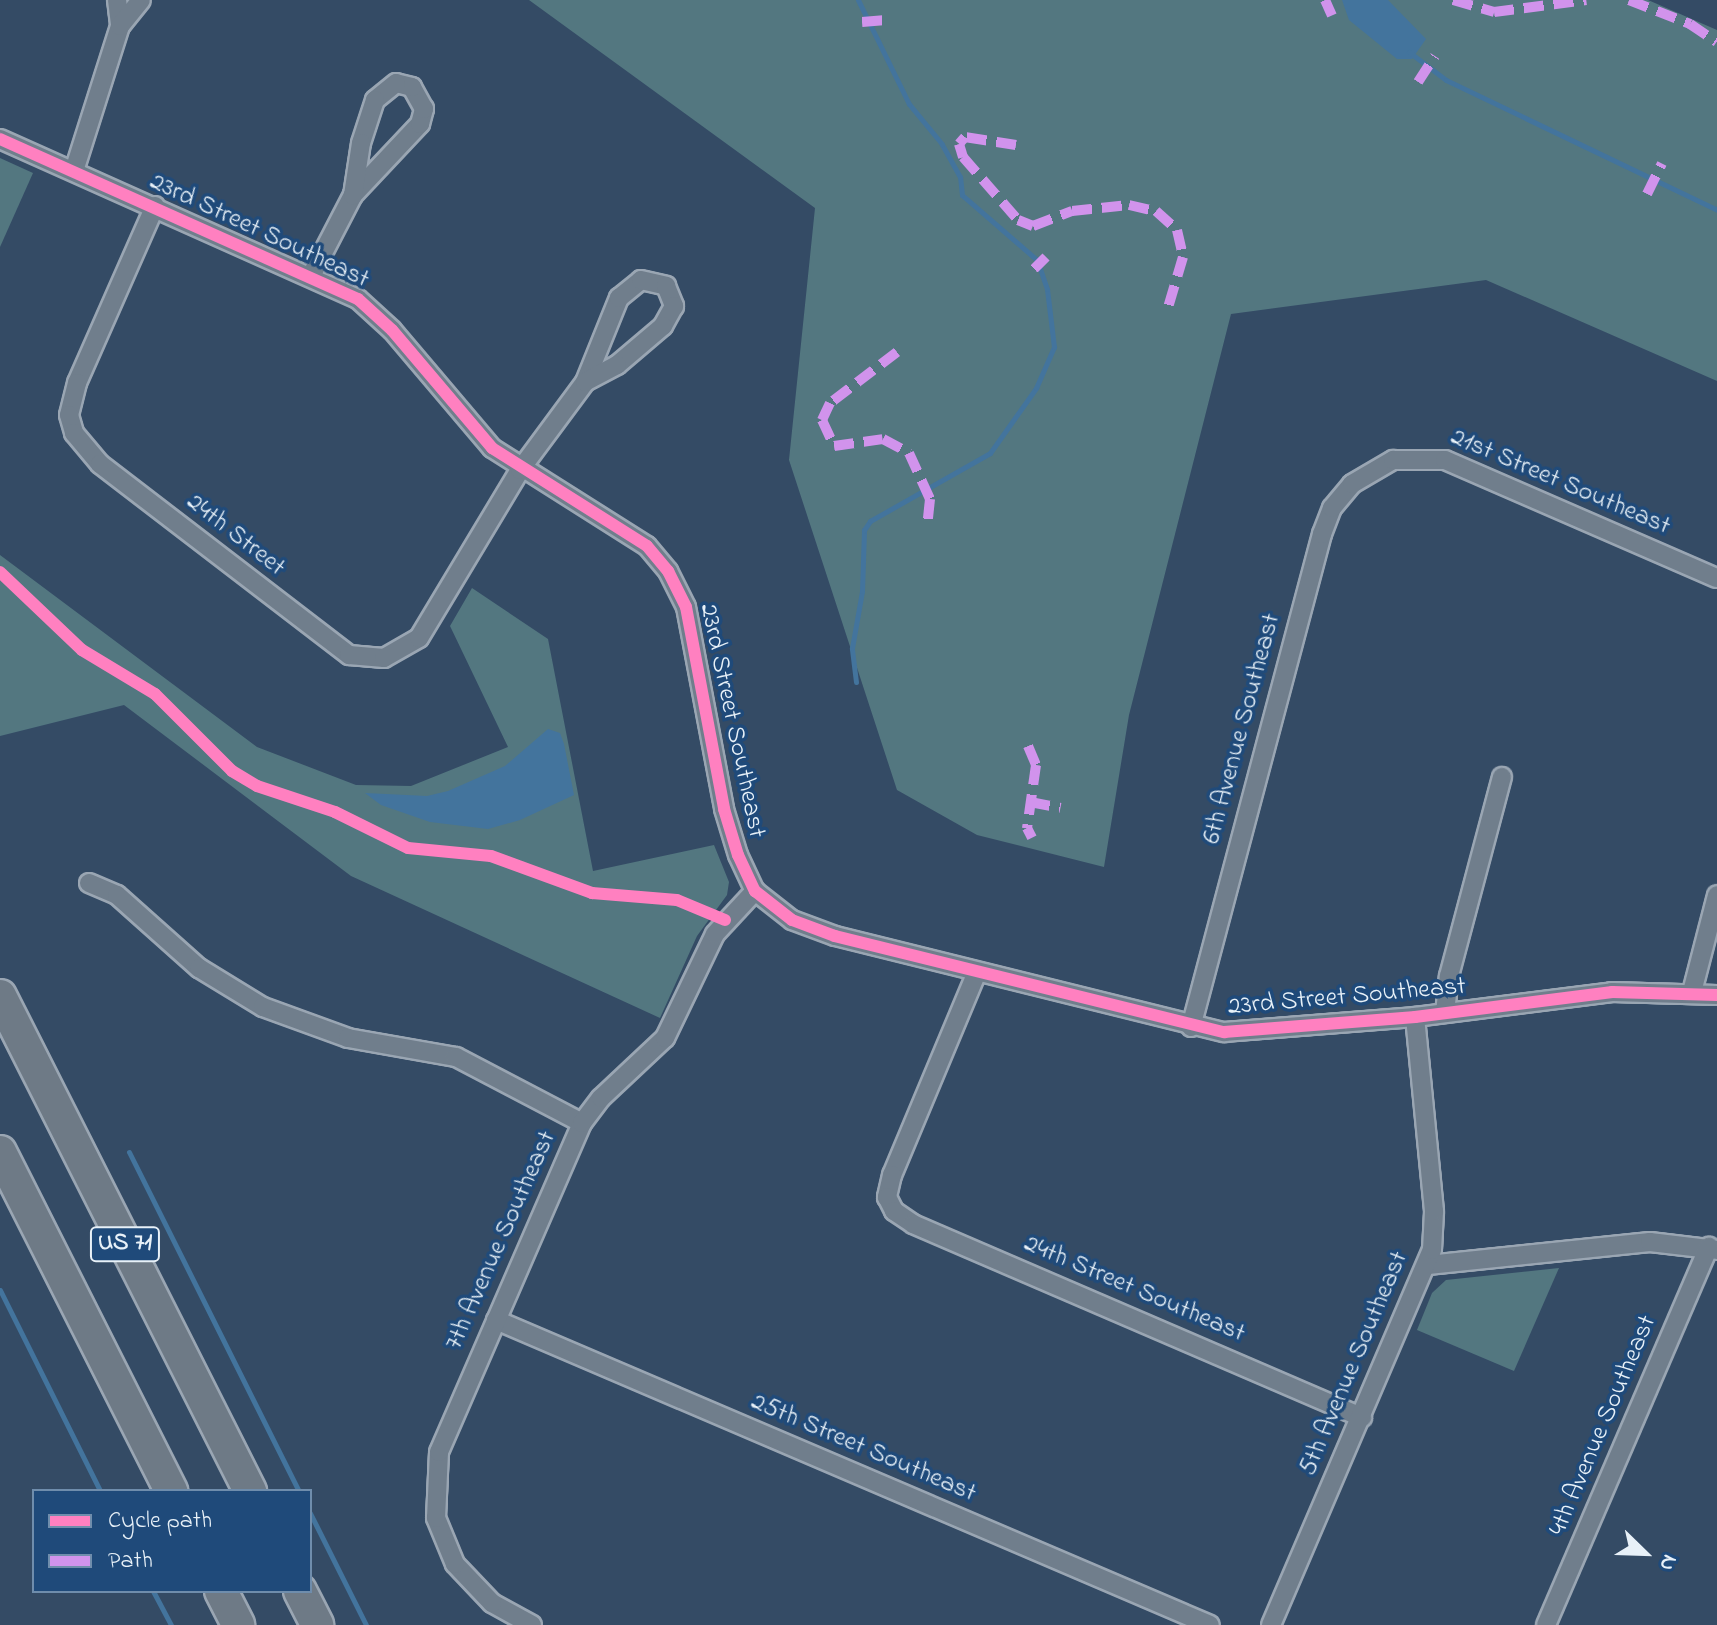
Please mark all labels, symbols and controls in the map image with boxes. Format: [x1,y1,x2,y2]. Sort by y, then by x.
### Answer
street label: 23rd Street Southeast [144,167,374,297]
street label: 21st Street Southeast [1446,423,1674,543]
street label: 24th Street [179,488,291,584]
street label: 23rd Street Southeast [691,601,771,841]
street label: 6th Avenue Southeast [1197,610,1289,848]
street label: 23rd Street Southeast [1227,972,1467,1024]
street label: 7th Avenue Southeast [440,1127,564,1355]
road number: US 71 [89,1224,161,1264]
street label: 24th Street Southeast [1019,1229,1249,1351]
street label: 5th Avenue Southeast [1294,1247,1416,1481]
street label: 4th Avenue Southeast [1543,1311,1665,1541]
street label: 25th Street Southeast [746,1388,980,1510]
legend [32,1489,312,1593]
text: Cycle path [108,1504,212,1539]
north arrow [1605,1513,1685,1593]
text: Path [108,1544,153,1579]
text: N [1649,1549,1685,1575]

